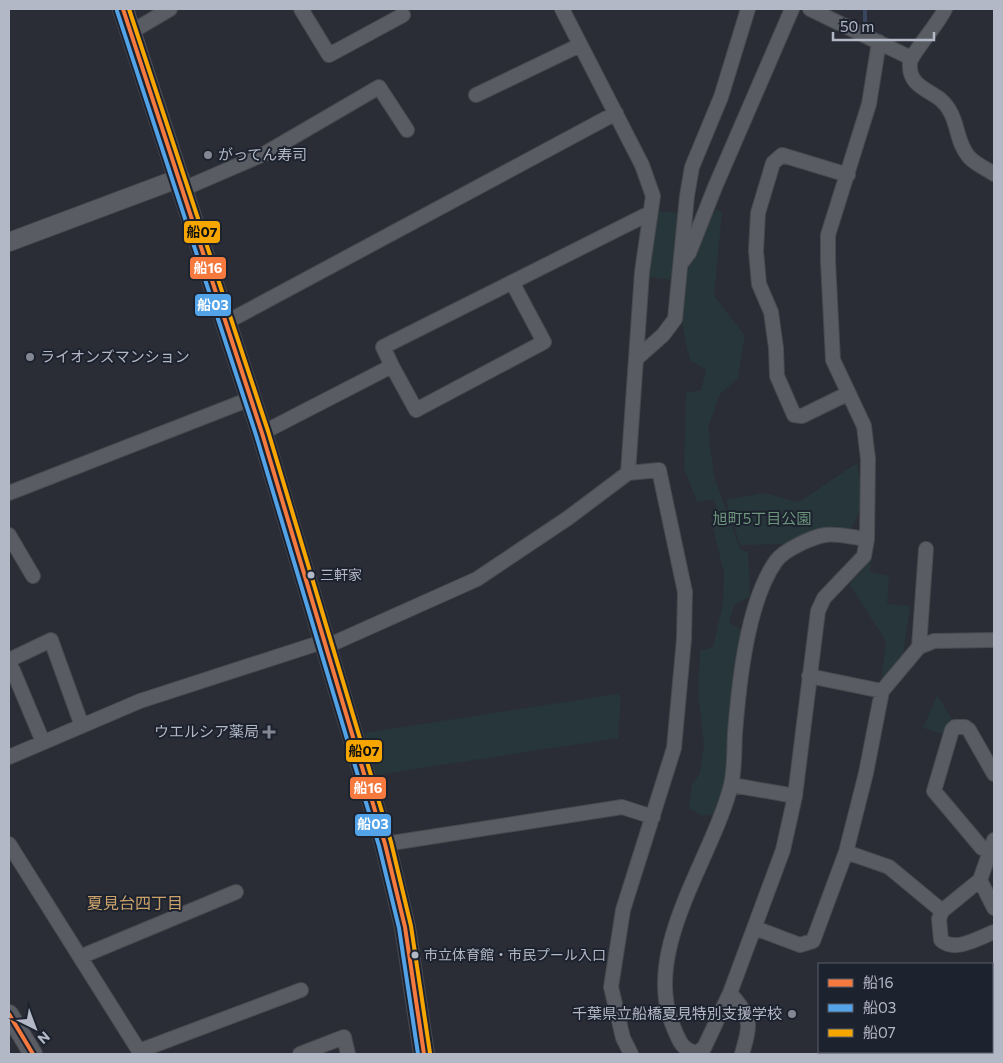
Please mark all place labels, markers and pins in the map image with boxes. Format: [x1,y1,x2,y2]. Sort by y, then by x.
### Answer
place label: がってん寿司 [218,145,307,163]
marker: がってん寿司 [202,149,214,161]
place label: ライオンズマンション [40,347,190,365]
marker: ライオンズマンション [24,351,36,363]
place label: 三軒家 [320,566,362,583]
marker: 三軒家 [306,570,316,580]
place label: ウエルシア薬局 [154,722,259,740]
marker: ウエルシア薬局 [263,726,275,738]
place label: 市立体育館・市民プール入口 [424,946,606,963]
marker: 市立体育館・市民プール入口 [410,950,420,960]
place label: 千葉県立船橋夏見特別支援学校 [572,1004,782,1022]
marker: 千葉県立船橋夏見特別支援学校 [786,1008,798,1020]

